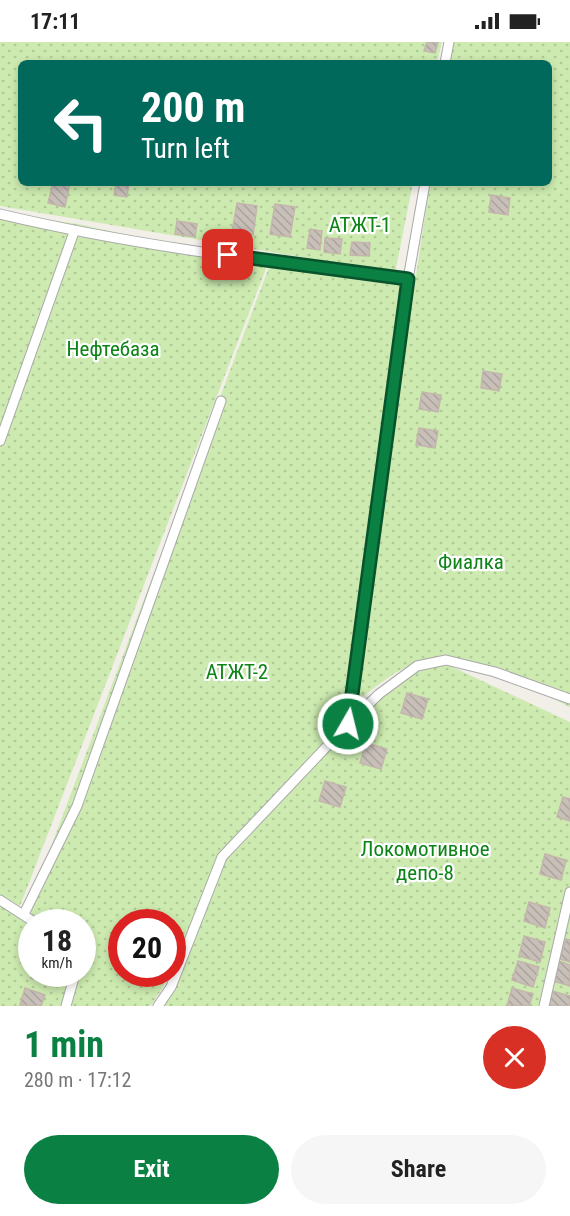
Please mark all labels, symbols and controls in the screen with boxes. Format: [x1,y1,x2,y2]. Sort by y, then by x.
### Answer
text: 17:11 [30,9,81,34]
text: 200 m [141,83,246,132]
icon: left [42,84,120,162]
text: Turn left [141,133,230,165]
park label: АТЖТ-1 [329,213,391,237]
pin [202,229,253,280]
icon: arrive [211,238,244,271]
park label: Нефтебаза [67,337,159,361]
park label: Фиалка [438,550,504,574]
park label: АТЖТ-2 [206,660,268,684]
position arrow [316,692,380,756]
park label: Локомотивное депо-8 [360,837,490,885]
speed limit sign: 20 [108,909,186,987]
text: 18 [42,923,72,958]
text: km/h [42,954,72,972]
text: 1 min [24,1024,104,1066]
button: close [483,1026,546,1089]
text: 280 m · 17:12 [24,1068,131,1092]
button: Exit [24,1135,279,1204]
button: Share [291,1135,546,1204]

